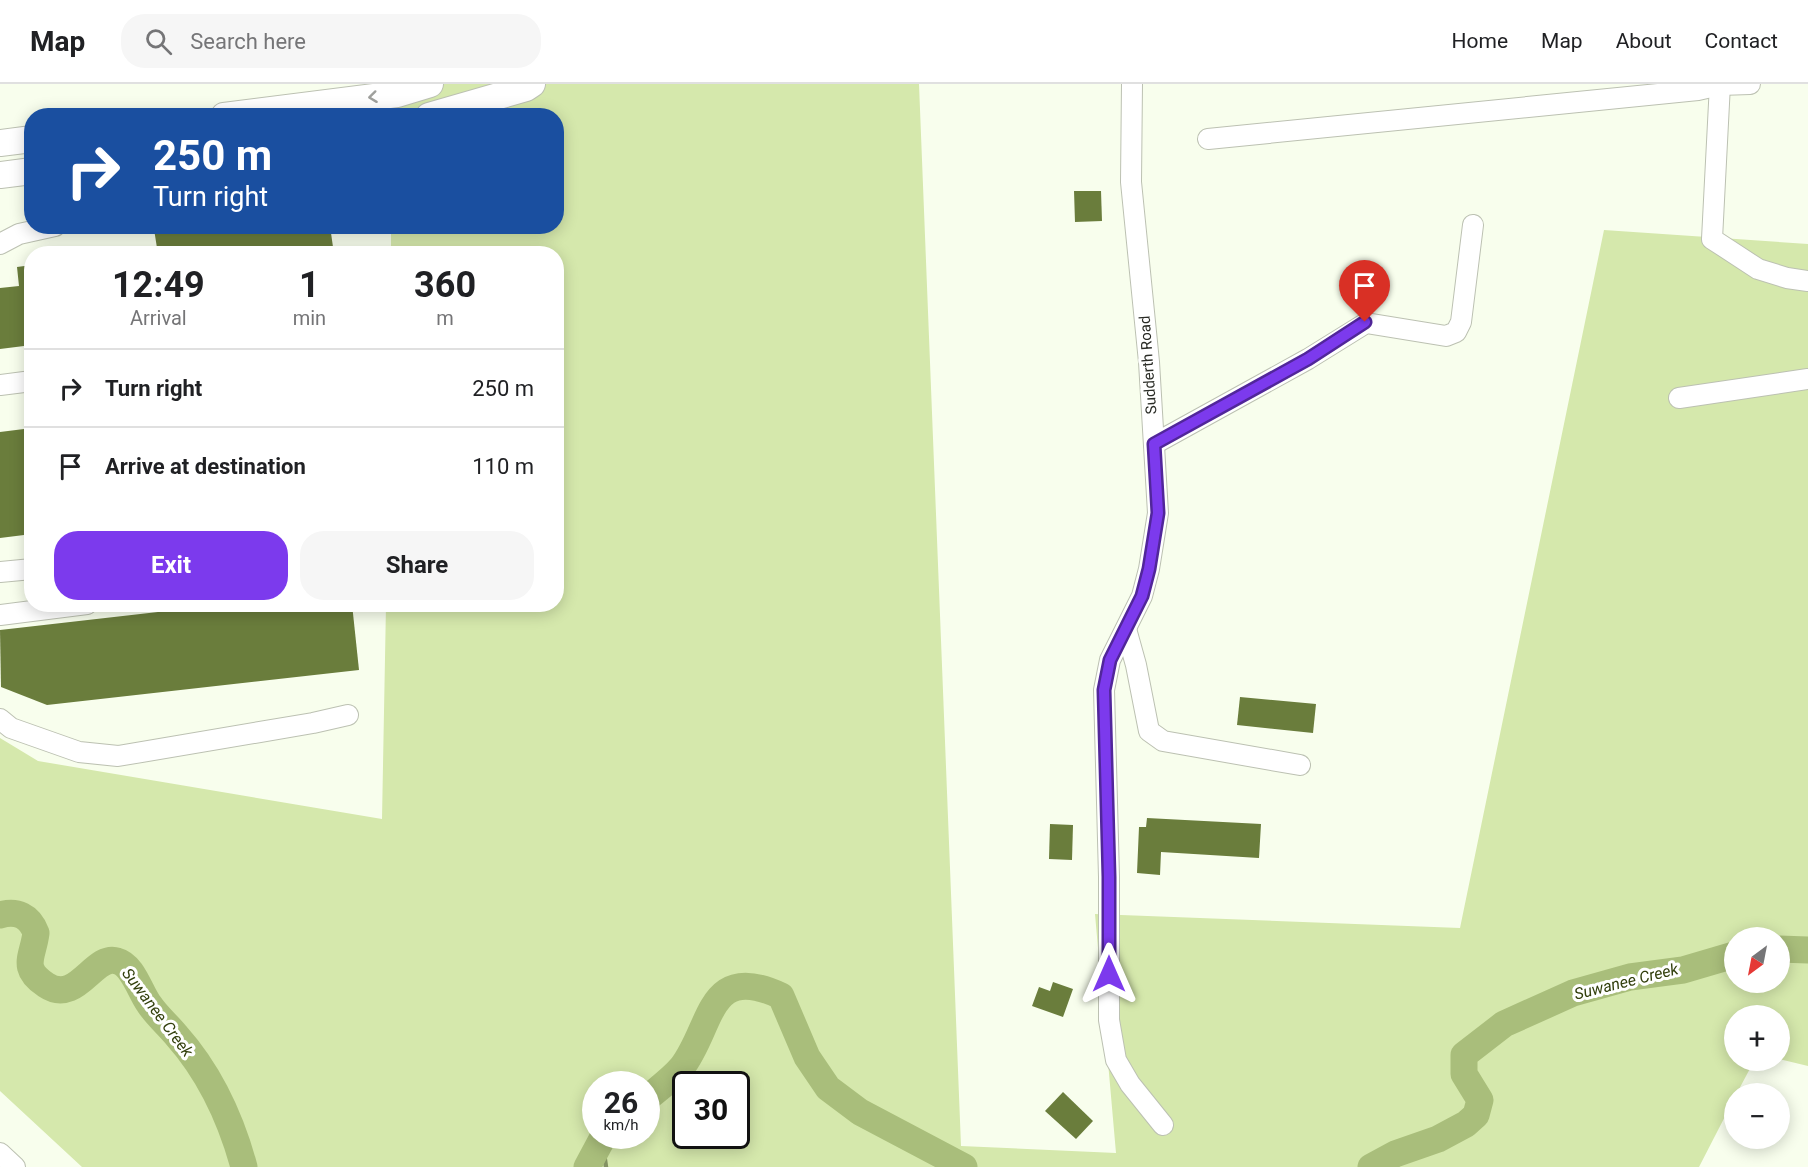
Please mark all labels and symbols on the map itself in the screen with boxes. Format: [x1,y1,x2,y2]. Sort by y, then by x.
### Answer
one-way arrow [369,90,378,103]
pin [1339,260,1390,322]
street label: Sudderth Road [1136,315,1160,415]
north arrow [1724,927,1790,993]
position arrow [1077,942,1141,1006]
water label: Suwanee Creek [1572,959,1681,1004]
water label: Suwanee Creek [118,964,198,1061]
speed limit sign: 30 [672,1071,750,1149]

